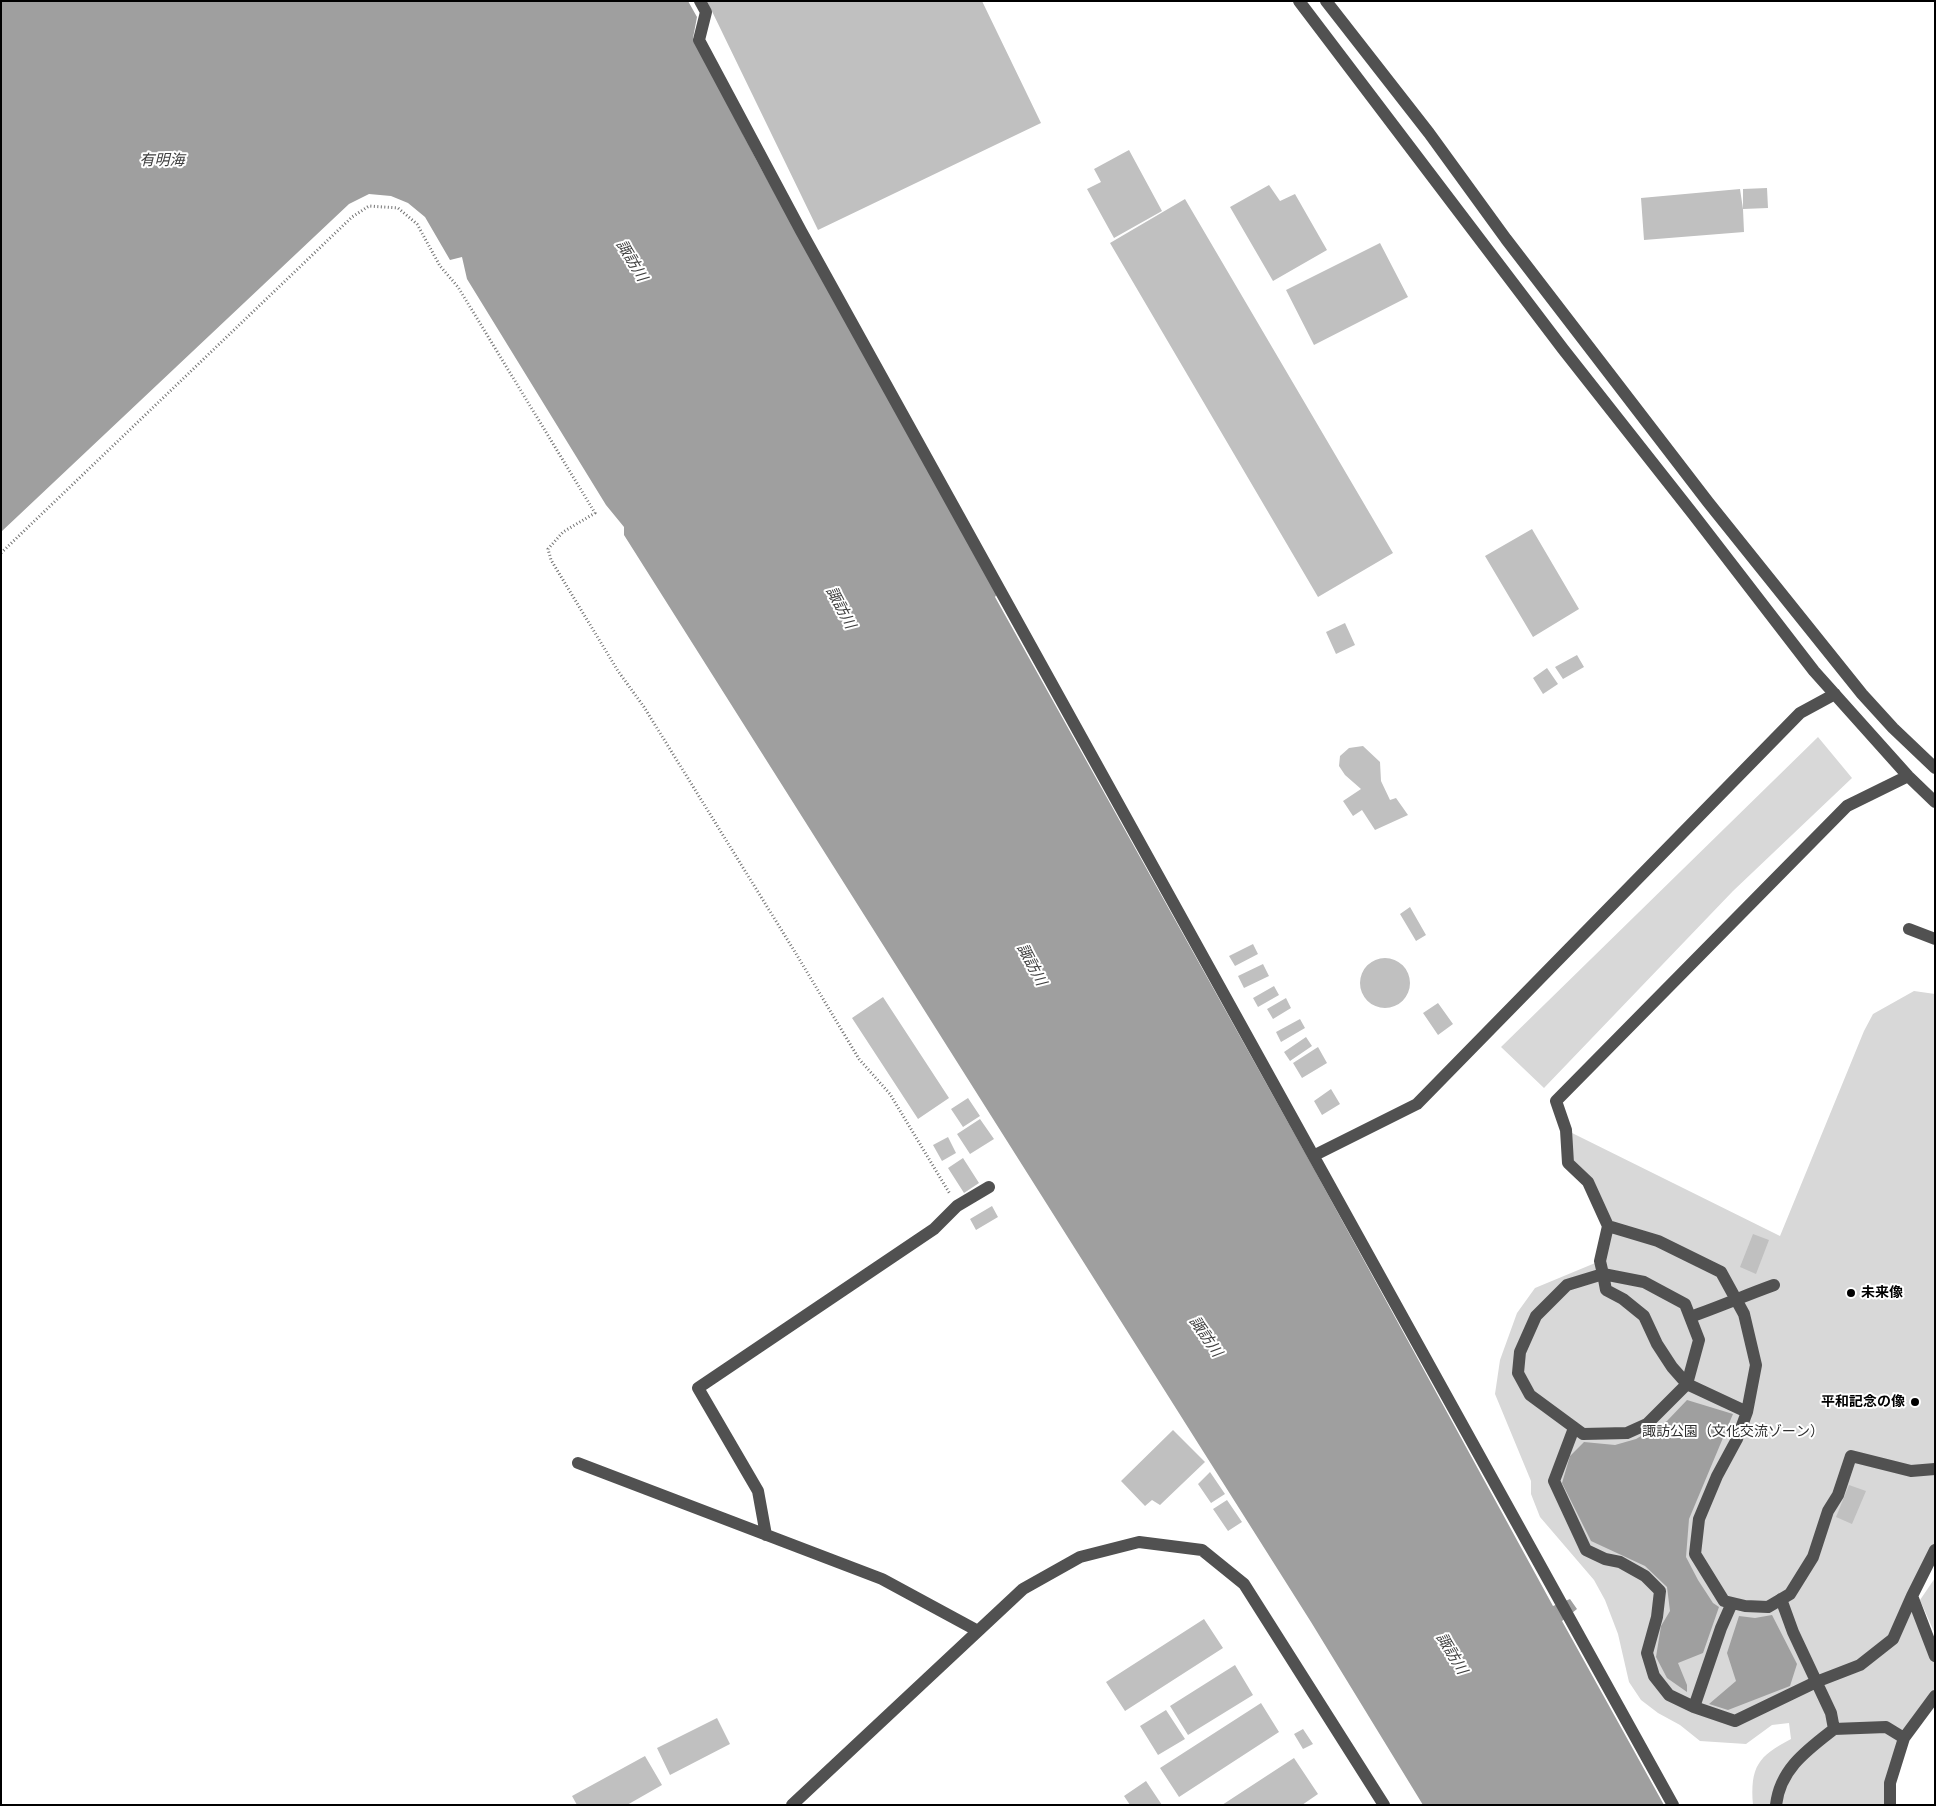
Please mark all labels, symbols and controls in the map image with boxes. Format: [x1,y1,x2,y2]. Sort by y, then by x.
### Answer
water label: 有明海 [140,152,184,170]
water label: 諏訪川 [612,237,650,285]
water label: 諏訪川 [821,584,859,632]
water label: 諏訪川 [1012,941,1050,989]
place label: 未来像 [1861,1285,1903,1301]
marker: 未来像 [1845,1287,1857,1299]
water label: 諏訪川 [1185,1313,1225,1361]
place label: 平和記念の像 [1821,1394,1905,1410]
marker: 平和記念の像 [1909,1396,1921,1408]
park label: 諏訪公園（文化交流ゾーン） [1642,1424,1824,1440]
water label: 諏訪川 [1432,1630,1470,1678]

